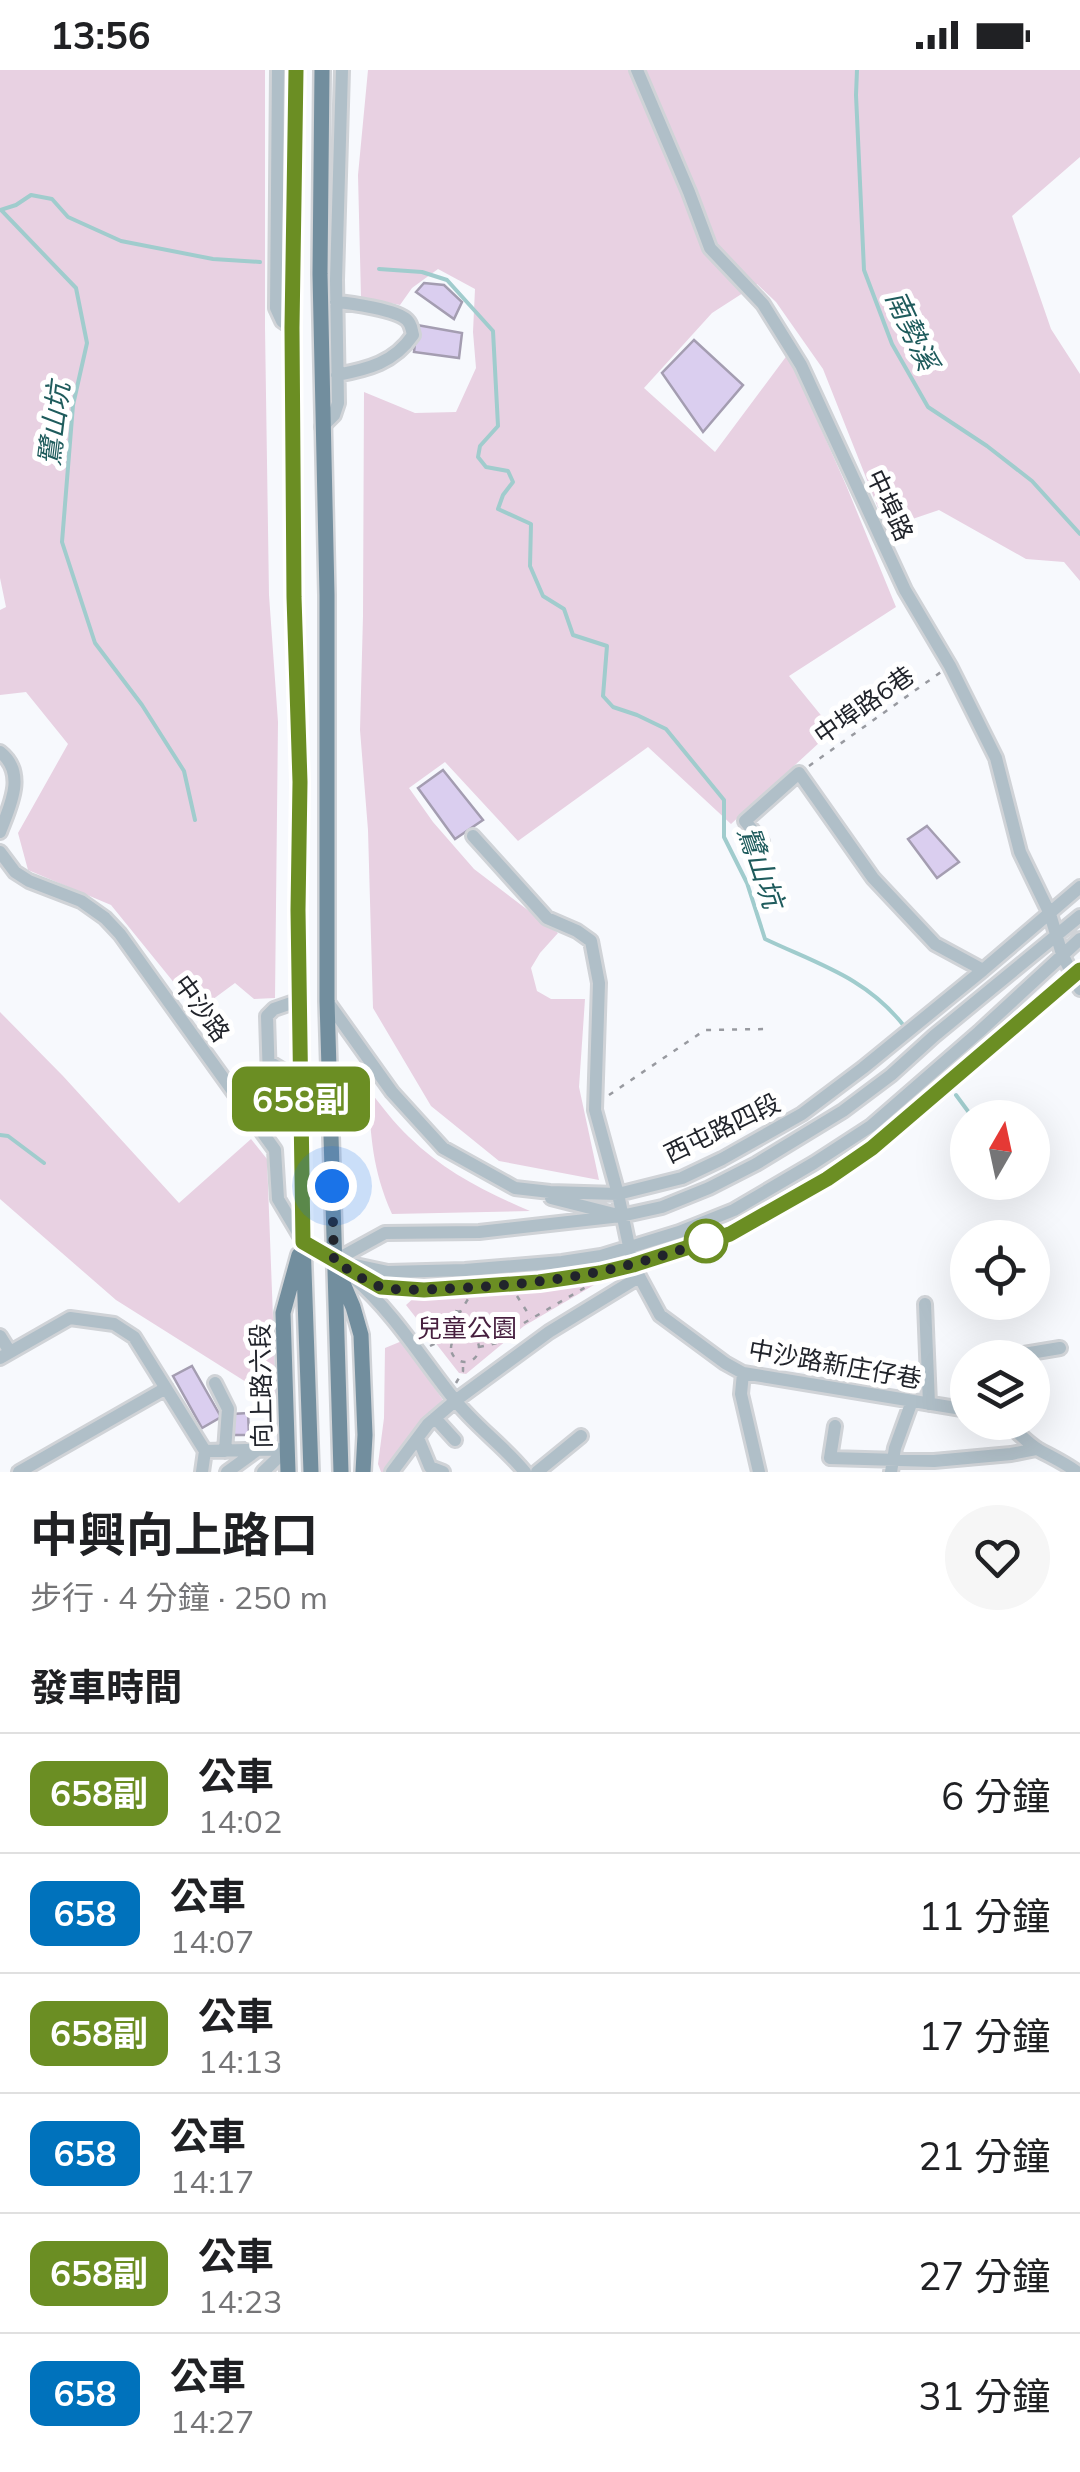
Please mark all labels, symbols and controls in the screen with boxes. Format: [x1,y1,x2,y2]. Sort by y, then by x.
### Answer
text: 13:56 [50,11,151,59]
water label: 南勢溪 [879,284,948,379]
water label: 鷺山坑 [31,376,76,468]
street label: 中埠路 [861,464,920,545]
street label: 中埠路6巷 [808,659,920,750]
water label: 鷺山坑 [731,821,793,916]
street label: 中沙路 [168,968,237,1047]
line badge: 658副 [231,1066,371,1132]
text: 658副 [252,1077,350,1121]
street label: 西屯路四段 [659,1086,785,1169]
north arrow [950,1100,1050,1200]
map controls [950,1100,1050,1440]
your location [307,1161,357,1211]
unlabelled marker [685,1220,727,1262]
button: locate [950,1220,1050,1320]
park label: 兒童公園 [417,1312,517,1343]
street label: 向上路六段 [244,1323,277,1449]
street label: 中沙路新庄仔巷 [746,1333,924,1394]
button: layers [950,1340,1050,1440]
text: 中興向上路口 [30,1504,318,1564]
button: heart [945,1505,1050,1610]
text: 步行 · 4 分鐘 · 250 m [30,1577,328,1617]
text: 發車時間 [30,1663,182,1711]
text: 公車 [198,1752,274,1800]
text: 658副 [50,1771,148,1815]
text: 6 分鐘 [941,1772,1050,1820]
text: 14:02 [198,1801,282,1841]
text: 公車 [170,1872,246,1920]
text: 658 [53,1891,117,1935]
text: 11 分鐘 [918,1892,1050,1940]
text: 14:07 [170,1921,254,1961]
text: 公車 [198,1992,274,2040]
text: 658副 [50,2011,148,2055]
text: 17 分鐘 [918,2012,1050,2060]
text: 14:13 [198,2041,282,2081]
text: 公車 [170,2112,246,2160]
text: 658 [53,2131,117,2175]
text: 21 分鐘 [918,2132,1050,2180]
text: 14:17 [170,2161,254,2201]
text: 公車 [198,2232,274,2280]
text: 658副 [50,2251,148,2295]
text: 27 分鐘 [918,2252,1050,2300]
text: 14:23 [198,2281,282,2321]
text: 公車 [170,2352,246,2400]
text: 658 [53,2371,117,2415]
text: 31 分鐘 [918,2372,1050,2420]
text: 14:27 [170,2401,254,2441]

